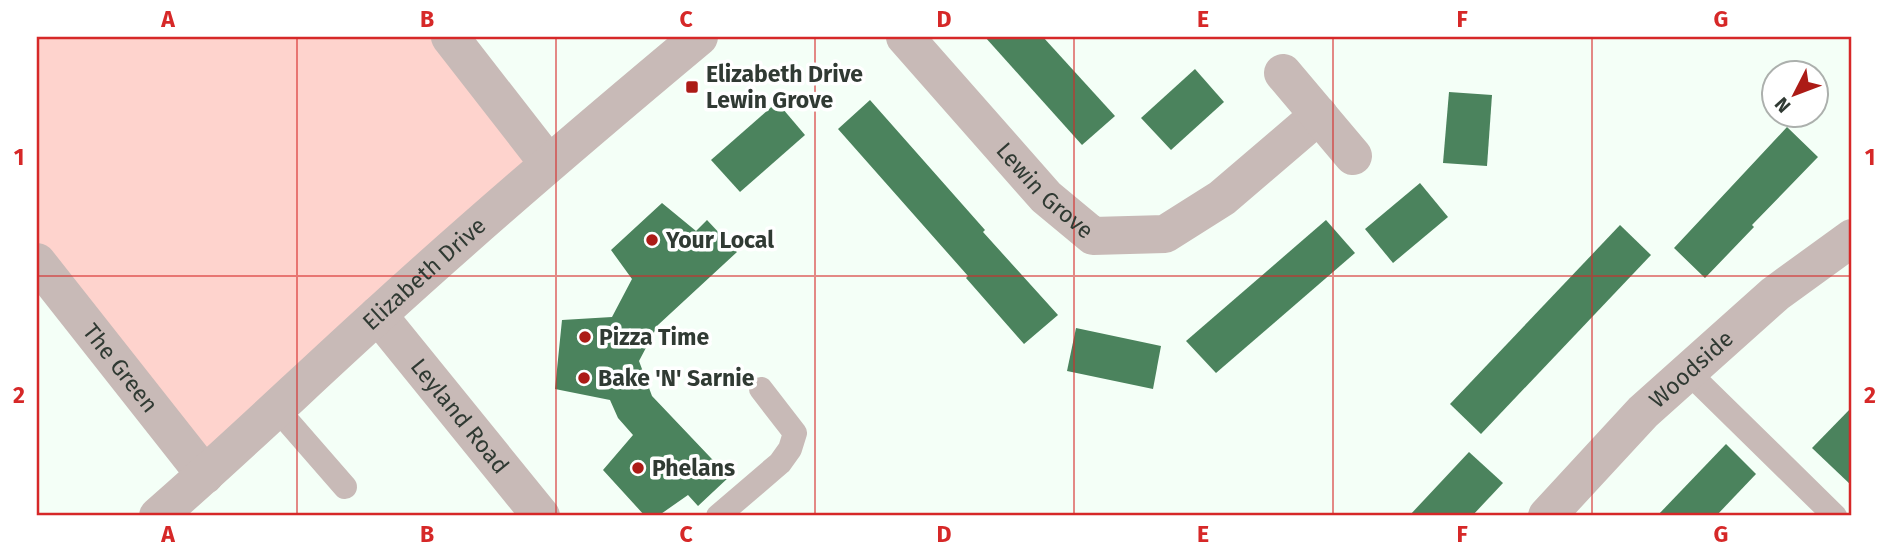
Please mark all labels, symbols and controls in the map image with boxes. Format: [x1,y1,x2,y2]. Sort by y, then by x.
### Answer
text: A [160,5,175,33]
text: B [420,5,434,33]
text: C [679,5,693,33]
text: D [937,5,952,33]
text: E [1197,5,1209,33]
text: F [1456,5,1468,33]
text: G [1714,5,1728,33]
place label: Elizabeth Drive Lewin Grove [706,60,863,114]
north arrow [1759,60,1829,130]
marker: Elizabeth Drive Lewin Grove [684,79,700,95]
text: N [1770,93,1796,117]
street label: Lewin Grove [990,137,1099,245]
text: 1 [14,143,24,171]
text: 1 [1865,143,1875,171]
street label: Elizabeth Drive [357,211,491,336]
place label: Your Local [665,226,774,254]
marker: Your Local [644,232,660,248]
street label: The Green [77,318,164,418]
place label: Pizza Time [599,323,709,351]
street label: Woodside [1643,324,1739,414]
marker: Pizza Time [577,329,593,345]
street label: Leyland Road [405,353,515,479]
place label: Bake 'N' Sarnie [598,364,755,392]
marker: Bake 'N' Sarnie [576,370,592,386]
text: 2 [13,381,25,409]
text: 2 [1864,381,1876,409]
place label: Phelans [652,454,735,482]
marker: Phelans [630,460,646,476]
text: A [160,520,175,548]
text: B [420,520,434,548]
text: C [679,520,693,548]
text: D [937,520,952,548]
text: E [1197,520,1209,548]
text: F [1456,520,1468,548]
text: G [1714,520,1728,548]

